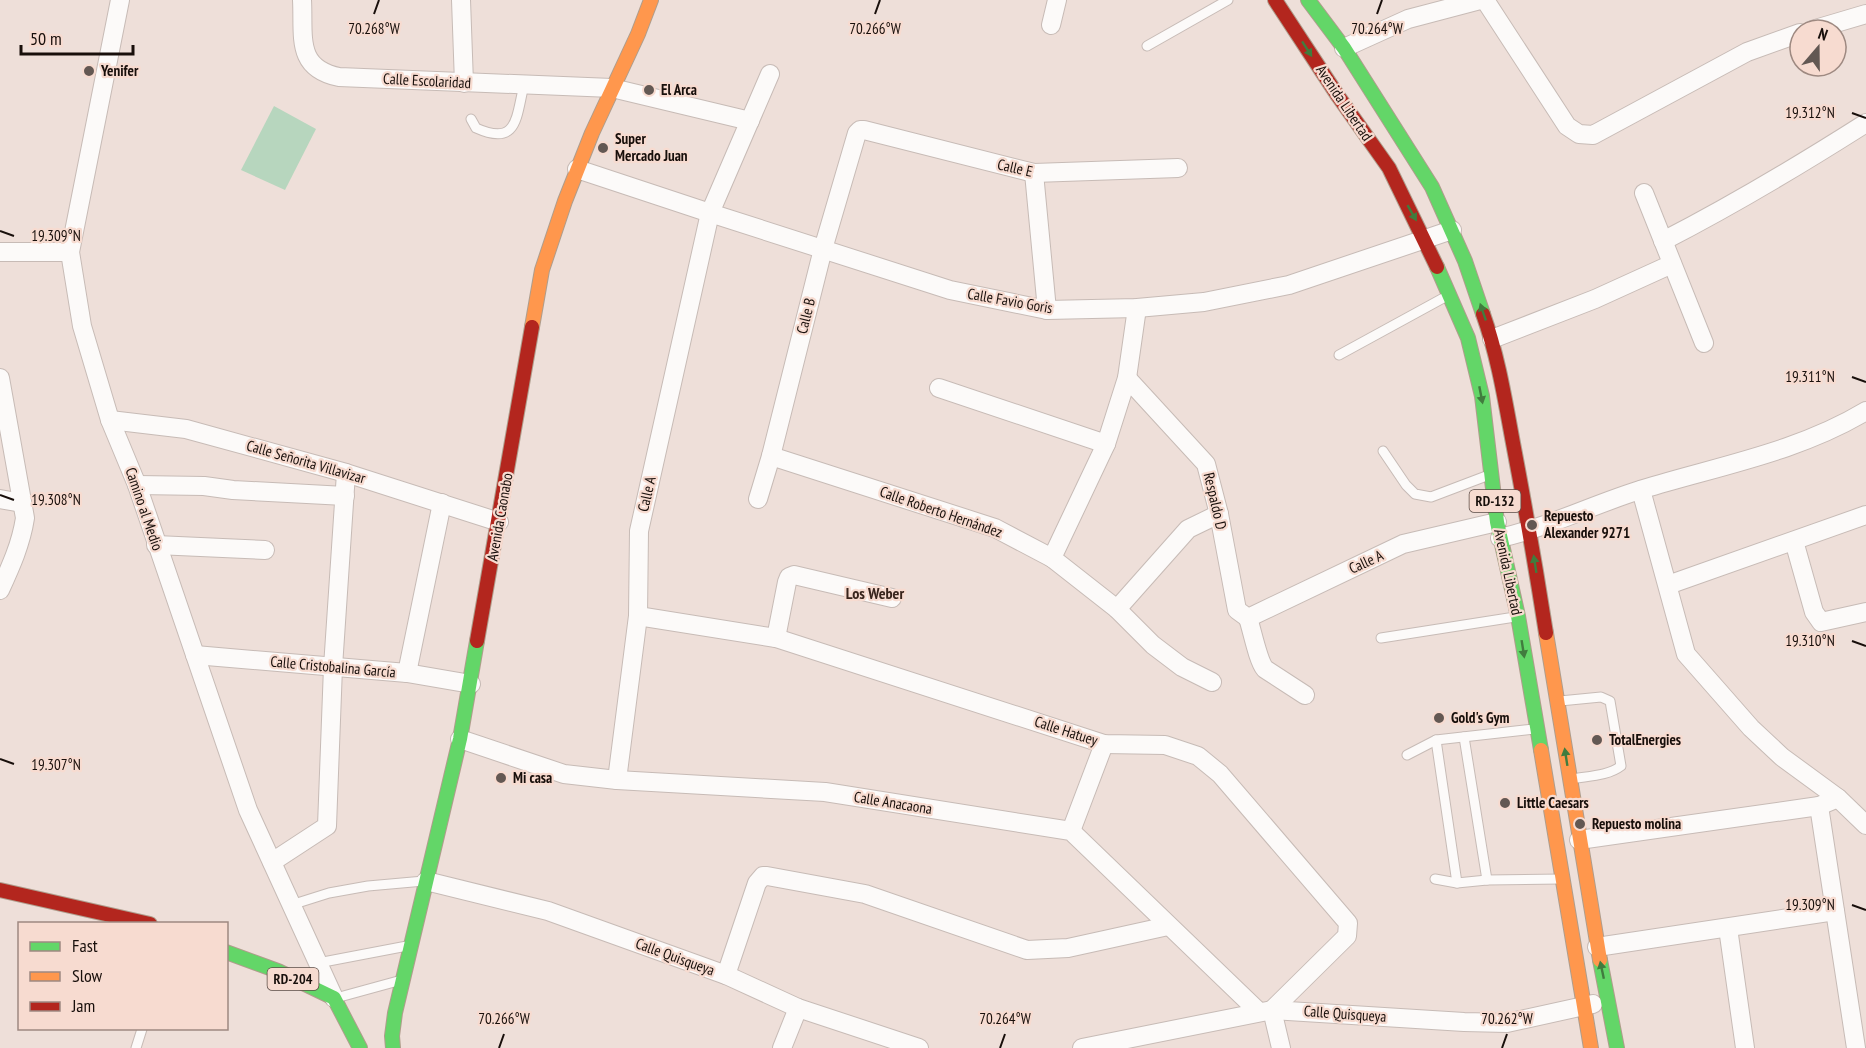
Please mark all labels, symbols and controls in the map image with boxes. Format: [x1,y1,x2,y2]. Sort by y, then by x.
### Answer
scale bar [21,18,134,56]
north arrow [1788,18,1848,78]
text: 70.268°W [348,19,400,38]
text: 70.266°W [849,19,901,38]
text: 70.264°W [1351,19,1403,38]
text: N [1816,23,1831,45]
text: 50 m [30,27,62,50]
one-way arrow [1302,41,1313,57]
place label: Yenifer [100,61,139,80]
street label: Avenida Libertad [1312,61,1377,144]
marker: Yenifer [82,64,96,78]
street label: Calle Escolaridad [383,69,471,92]
place label: El Arca [661,80,697,99]
marker: El Arca [642,83,656,97]
text: 19.312°N [1785,103,1835,122]
place label: Super Mercado Juan [615,129,688,165]
marker: Super Mercado Juan [596,141,610,155]
street label: Calle E [996,154,1035,181]
one-way arrow [1407,205,1417,222]
text: 19.309°N [31,226,81,245]
street label: Calle Favio Goris [966,284,1054,317]
street label: Calle B [792,296,819,336]
one-way arrow [1478,303,1487,321]
text: 19.311°N [1785,367,1835,386]
one-way arrow [1477,385,1486,404]
street label: Calle Señorita Villavizar [244,435,369,488]
street label: Camino al Medio [121,465,168,553]
street label: Avenida Caonabo [482,471,517,562]
street label: Respaldo D [1200,471,1231,531]
street label: Calle A [633,473,660,513]
street label: Calle Roberto Hernández [877,482,1005,541]
text: 19.308°N [31,490,81,509]
road number: RD-132 [1470,490,1520,512]
place label: Repuesto Alexander 9271 [1543,506,1630,542]
marker: Repuesto Alexander 9271 [1525,518,1539,532]
street label: Avenida Libertad [1490,527,1527,617]
street label: Calle A [1346,545,1387,578]
one-way arrow [1531,555,1540,574]
district label: Los Weber [846,583,904,603]
text: 19.310°N [1785,631,1835,650]
one-way arrow [1519,639,1528,658]
street label: Calle Cristobalina García [270,652,397,681]
place label: Gold's Gym [1451,708,1510,727]
street label: Calle Hatuey [1032,711,1100,750]
marker: Gold's Gym [1432,711,1446,725]
place label: TotalEnergies [1609,730,1681,749]
marker: TotalEnergies [1590,733,1604,747]
one-way arrow [1561,747,1570,766]
text: 19.307°N [31,755,81,774]
place label: Mi casa [513,768,552,787]
marker: Mi casa [494,771,508,785]
street label: Calle Anacaona [853,787,933,818]
place label: Little Caesars [1517,793,1589,812]
marker: Little Caesars [1498,796,1512,810]
place label: Repuesto molina [1592,814,1681,833]
marker: Repuesto molina [1573,817,1587,831]
text: 19.309°N [1785,895,1835,914]
legend [18,922,228,1030]
street label: Calle Quisqueya [633,933,717,980]
text: Fast [72,934,98,957]
one-way arrow [1597,960,1606,979]
text: Slow [72,964,103,987]
road number: RD-204 [268,968,318,990]
text: Jam [71,994,95,1017]
street label: Calle Quisqueya [1303,1001,1387,1026]
text: 70.266°W [478,1009,530,1028]
text: 70.264°W [979,1009,1031,1028]
text: 70.262°W [1481,1009,1533,1028]

